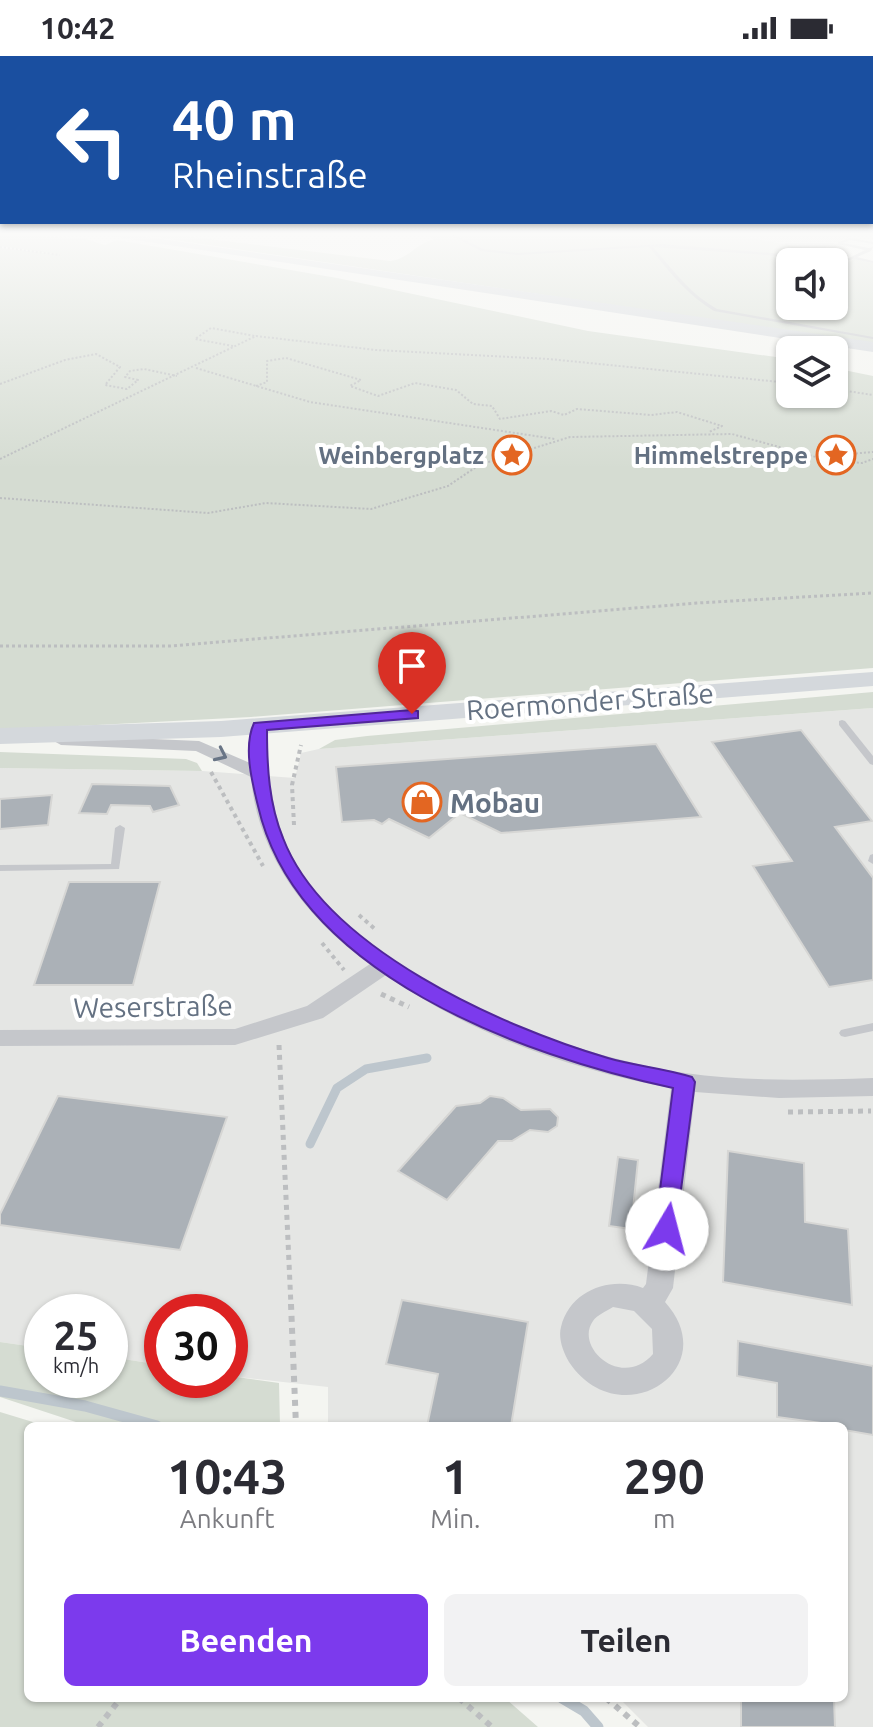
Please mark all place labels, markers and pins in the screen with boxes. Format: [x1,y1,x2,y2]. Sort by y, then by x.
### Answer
place icon: Weinbergplatz [491,434,533,476]
place icon: Himmelstreppe [815,434,857,476]
place label: Weinbergplatz [318,442,484,469]
place label: Himmelstreppe [634,442,808,469]
pin [378,632,446,714]
shop icon: Mobau [401,781,443,823]
place label: Mobau [450,787,540,818]

